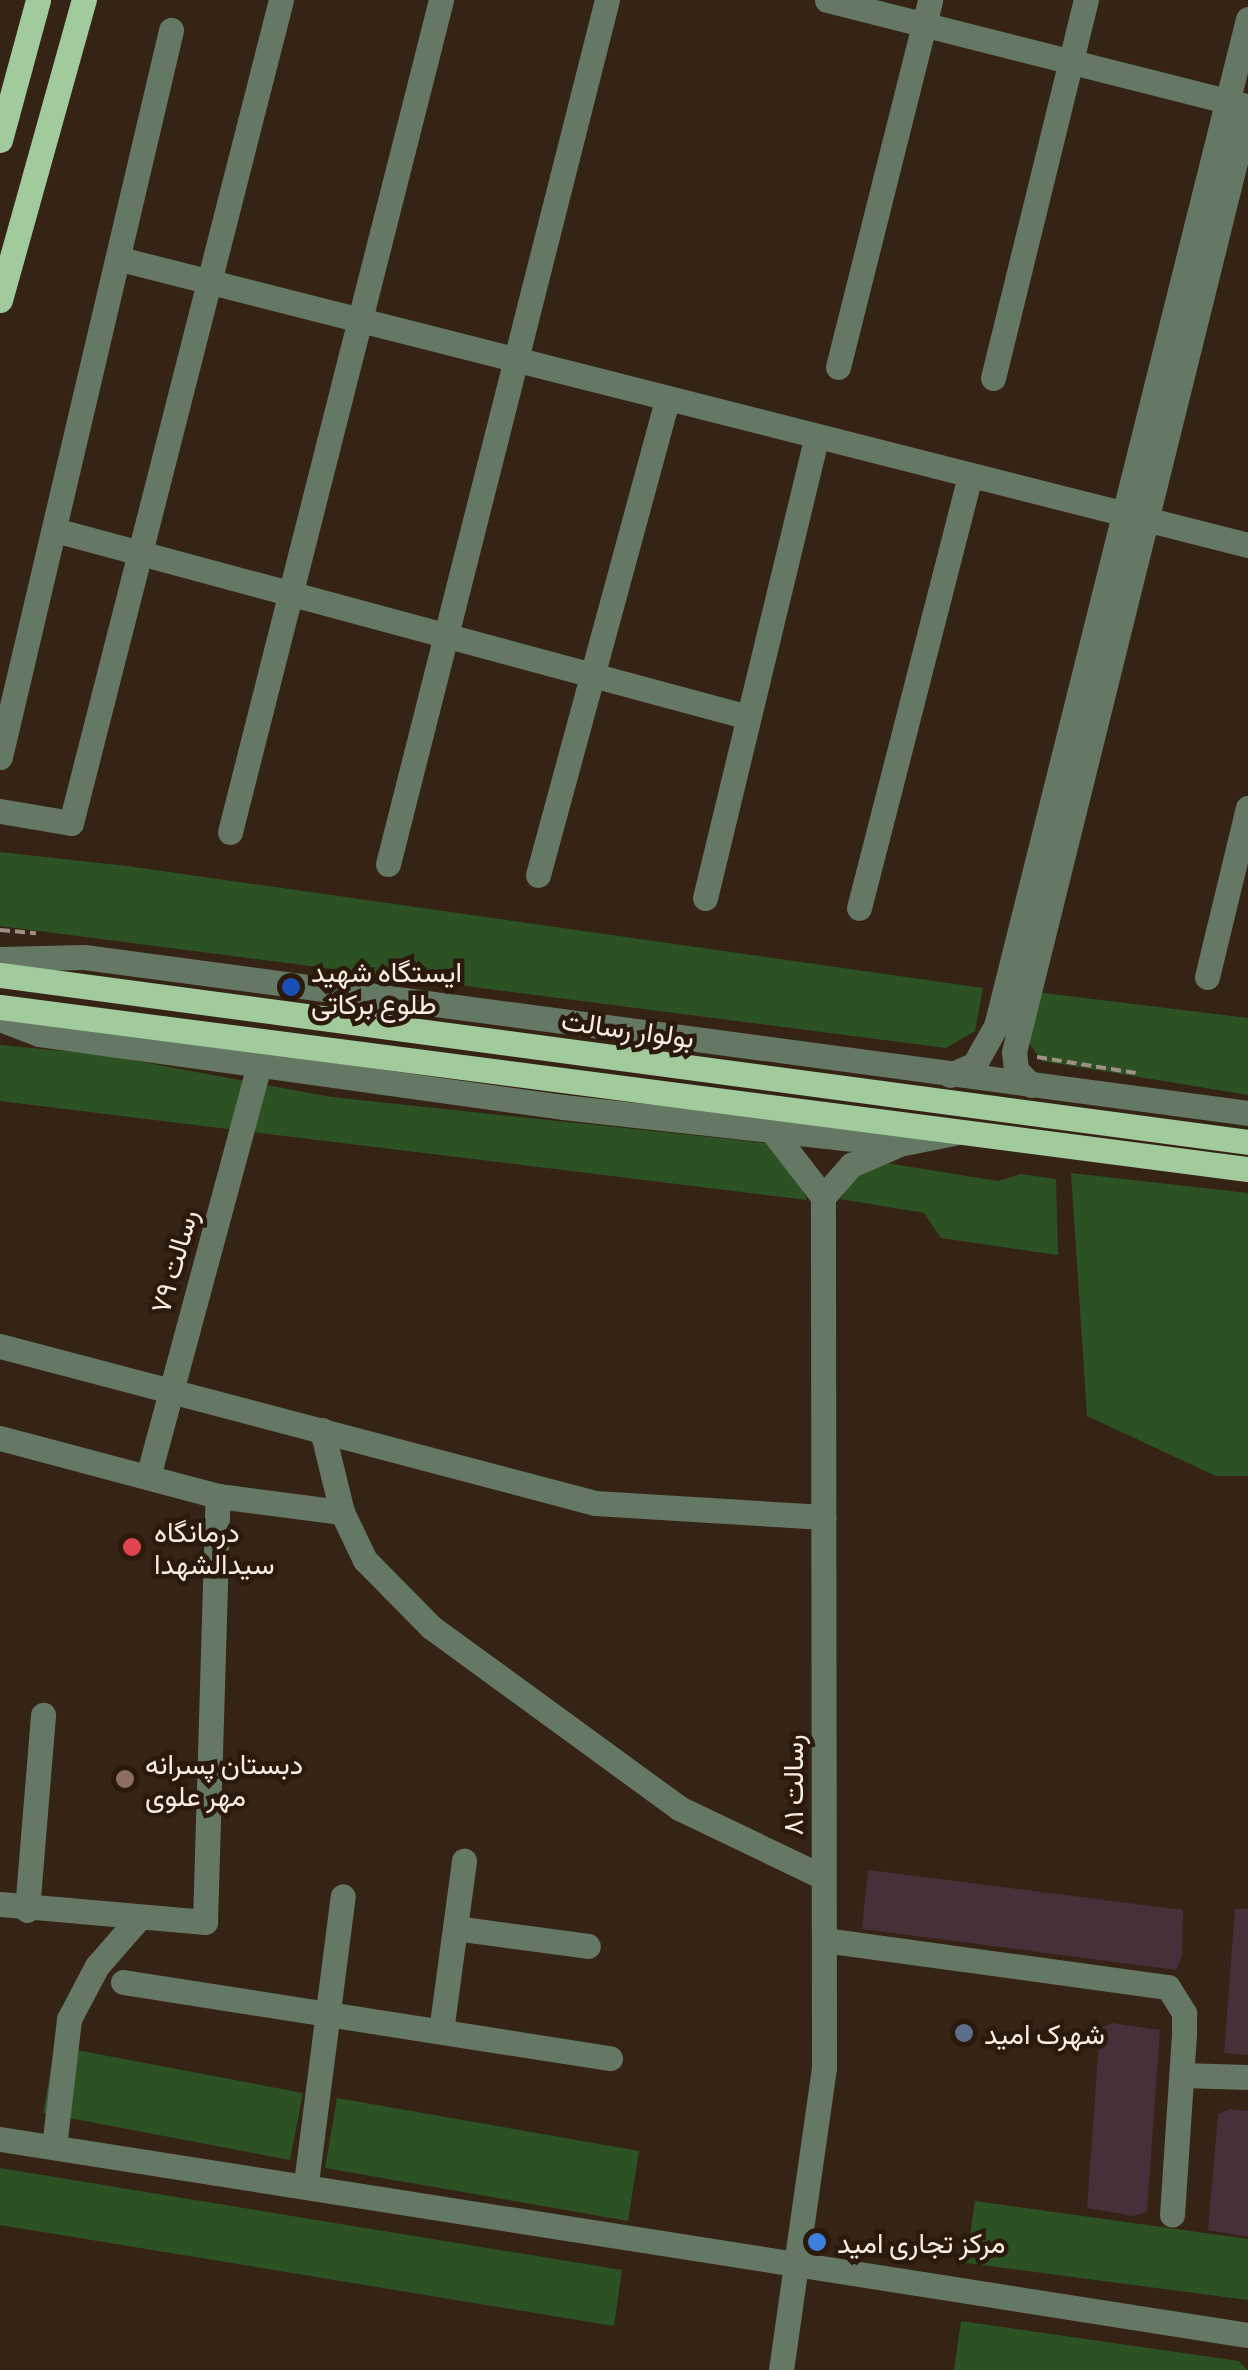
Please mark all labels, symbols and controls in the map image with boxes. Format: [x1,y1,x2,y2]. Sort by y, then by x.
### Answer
place label: ایستگاه شهید طلوع برکاتی [311,954,462,1020]
marker: ایستگاه شهید طلوع برکاتی [280,976,302,998]
street label: بولوار رسالت [559,1002,697,1054]
street label: رسالت ۷۹ [142,1205,204,1317]
place label: درمانگاه سیدالشهدا [154,1514,275,1580]
marker: درمانگاه سیدالشهدا [119,1534,145,1560]
street label: رسالت ۸۱ [775,1734,809,1836]
place label: دبستان پسرانه مهر علوی [145,1746,303,1812]
marker: دبستان پسرانه مهر علوی [114,1768,136,1790]
place label: شهرک امید [984,2016,1105,2050]
marker: شهرک امید [953,2022,975,2044]
place label: مرکز تجاری امید [837,2225,1005,2259]
marker: مرکز تجاری امید [806,2231,828,2253]

